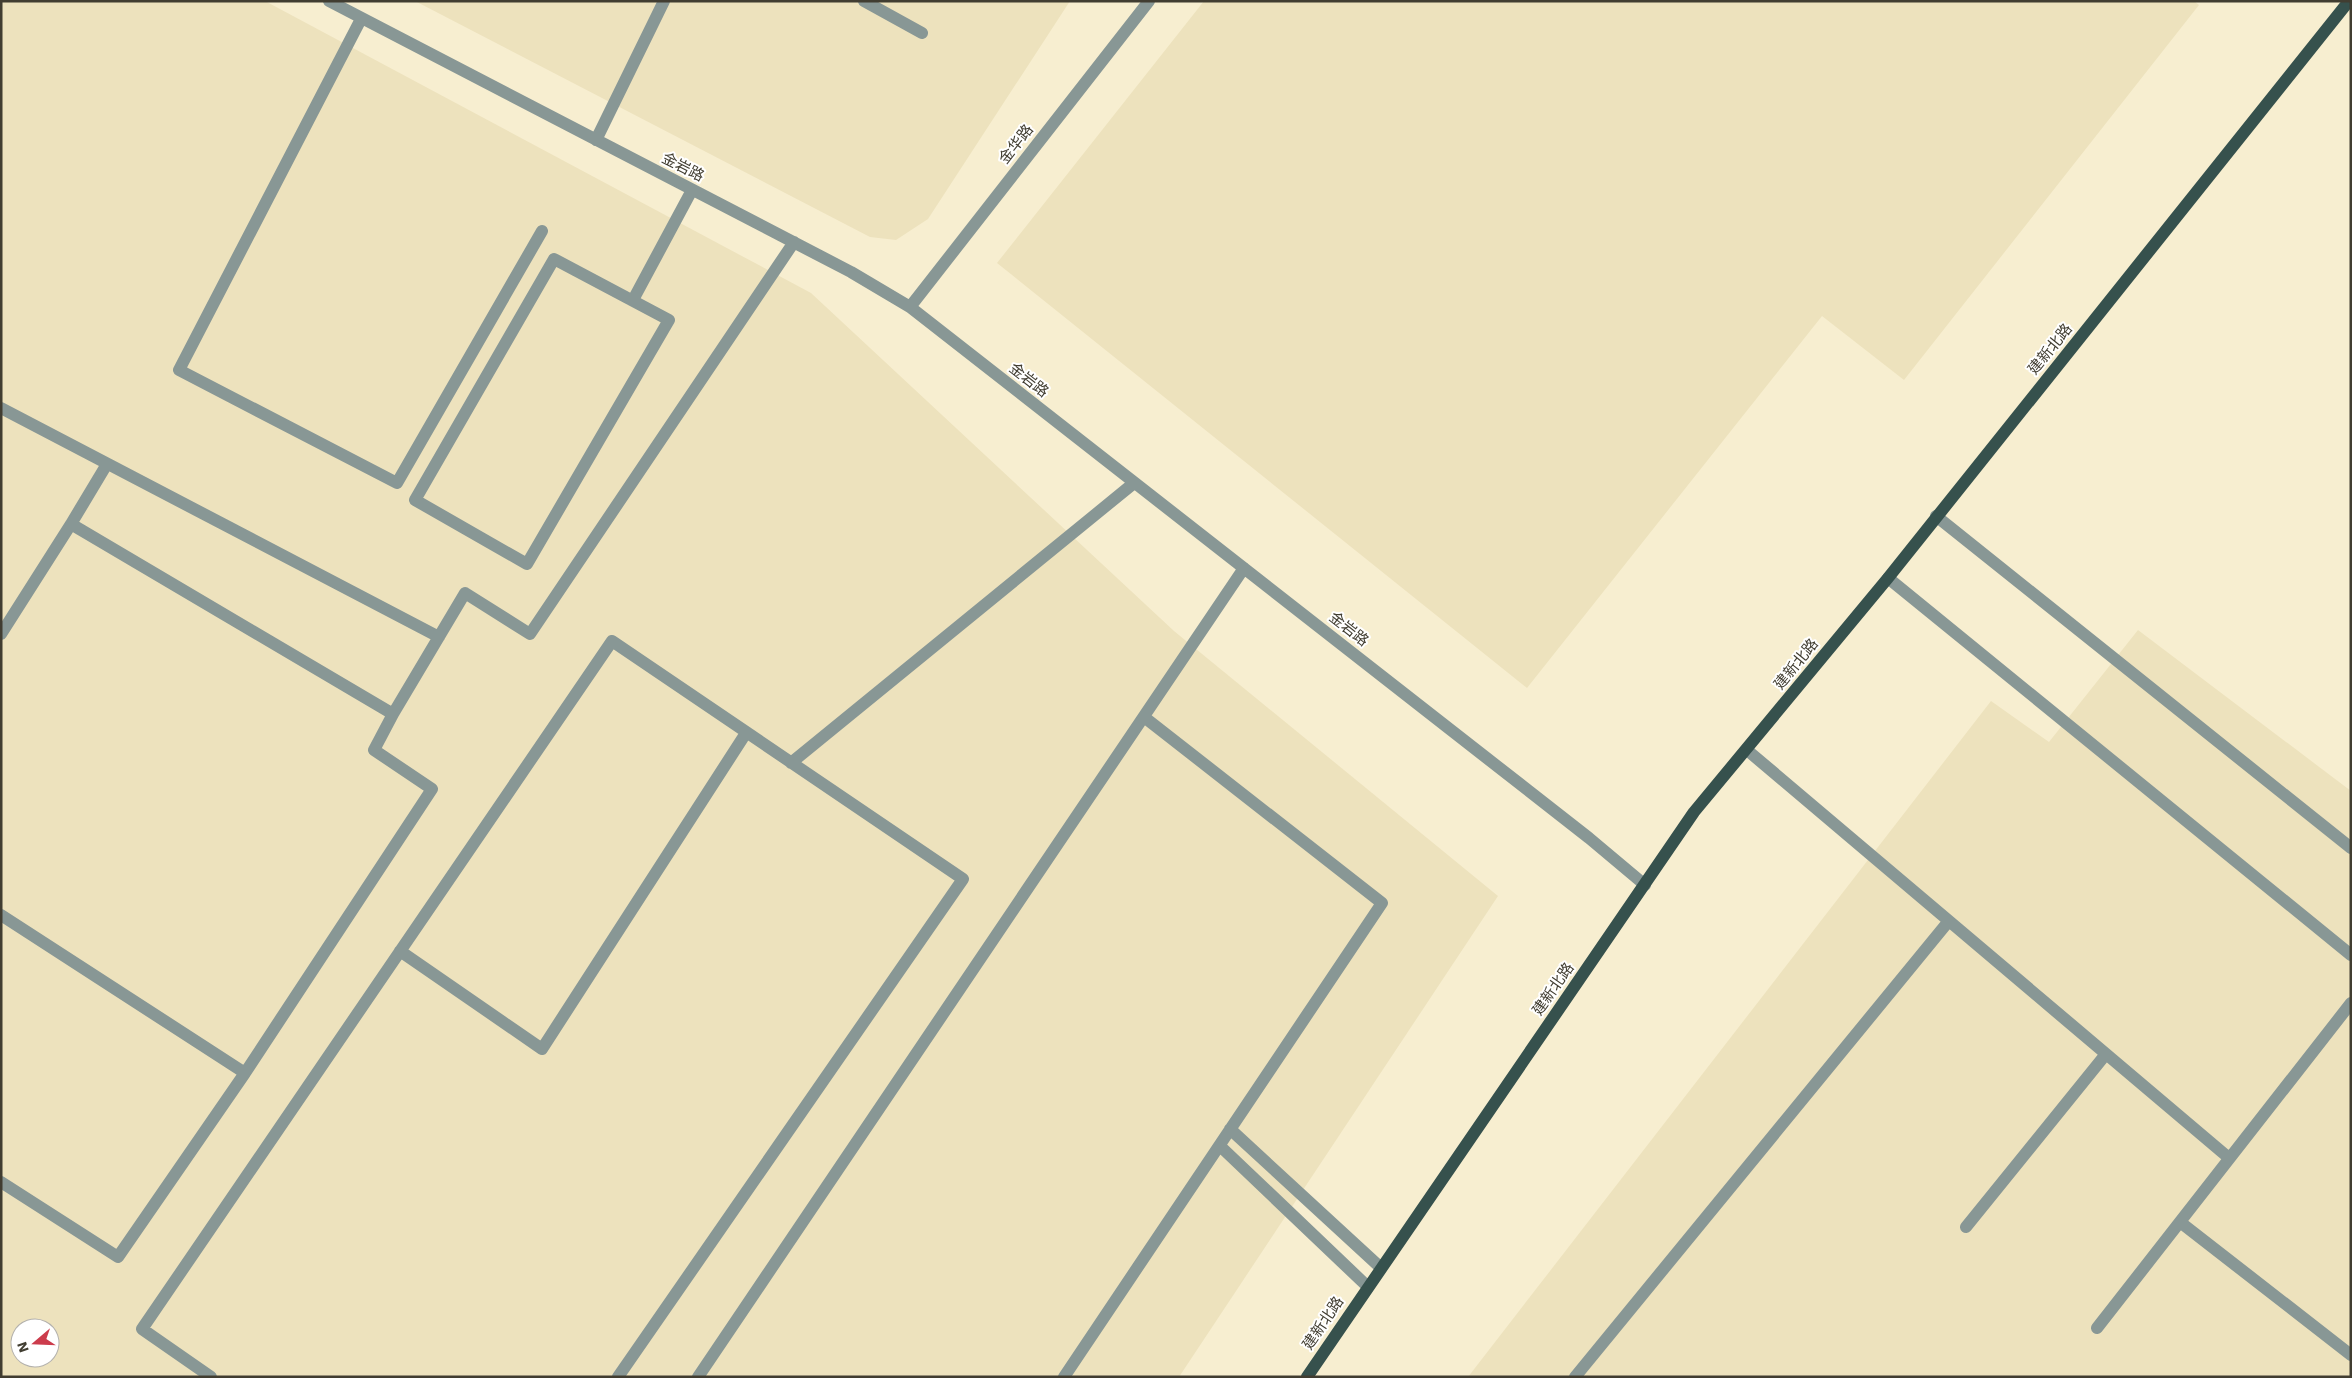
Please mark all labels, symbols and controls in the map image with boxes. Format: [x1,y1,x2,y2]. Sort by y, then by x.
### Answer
street label: 金华路 [995,121,1037,167]
street label: 金岩路 [659,149,707,185]
street label: 建新北路 [2024,320,2076,378]
street label: 金岩路 [1006,359,1052,401]
street label: 金岩路 [1326,608,1372,650]
street label: 建新北路 [1770,635,1822,693]
street label: 建新北路 [1528,959,1578,1019]
street label: 建新北路 [1299,1293,1347,1353]
north arrow [10,1318,60,1368]
text: N [13,1340,32,1355]

